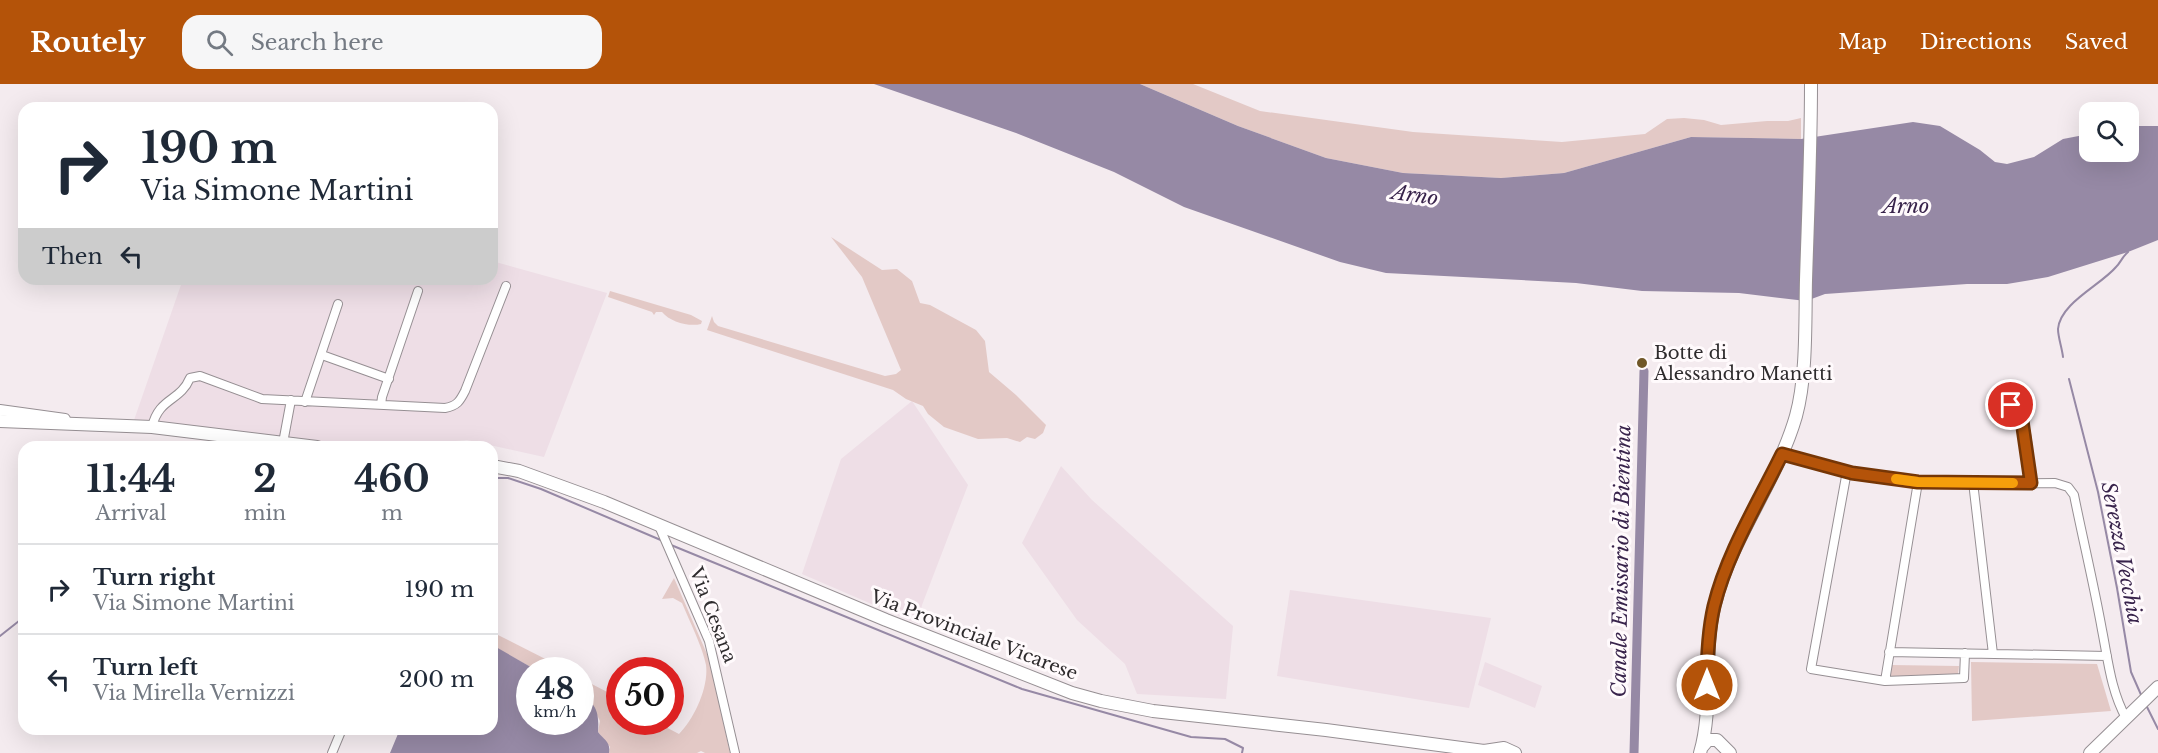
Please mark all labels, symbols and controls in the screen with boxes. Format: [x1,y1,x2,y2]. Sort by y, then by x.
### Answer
search box [182,15,602,69]
text: Routely [30,25,146,60]
icon: search [203,26,236,59]
text: Search here [251,29,384,56]
text: Map [1838,29,1887,55]
text: Directions [1920,29,2032,55]
text: Saved [2065,29,2128,55]
map controls [2079,102,2139,162]
button: search [2079,102,2139,162]
text: 190 m [141,122,277,174]
icon: right [42,126,120,204]
text: Via Simone Martini [141,174,413,207]
water label: Arno [1387,179,1440,210]
water label: Arno [1880,194,1929,218]
icon: left [115,240,148,273]
text: Then [42,243,103,270]
place label: Botte di Alessandro Manetti [1653,342,1832,385]
marker: Botte di Alessandro Manetti [1635,356,1649,370]
pin [1985,379,2036,430]
icon: arrive [1994,388,2027,421]
water label: Canale Emissario di Bientina [1607,424,1635,698]
text: 11:44 [86,457,176,502]
text: 2 [253,457,277,502]
text: 460 [354,457,430,502]
water label: Serezza Vecchia [2096,480,2148,626]
text: Arrival [96,501,166,525]
text: min [244,501,286,525]
text: m [381,501,403,525]
street label: Via Cesana [684,563,741,666]
text: Turn right [93,564,215,591]
icon: right [42,573,75,606]
text: 190 m [404,576,474,603]
street label: Via Provinciale Vicarese [866,585,1081,685]
text: Via Simone Martini [93,591,295,615]
position arrow [1675,653,1739,717]
text: Turn left [93,654,198,681]
speed limit sign: 50 [606,657,684,735]
icon: left [42,663,75,696]
text: 200 m [399,666,474,693]
text: 48 [536,670,574,707]
text: Via Mirella Vernizzi [93,681,295,705]
text: km/h [534,702,576,721]

